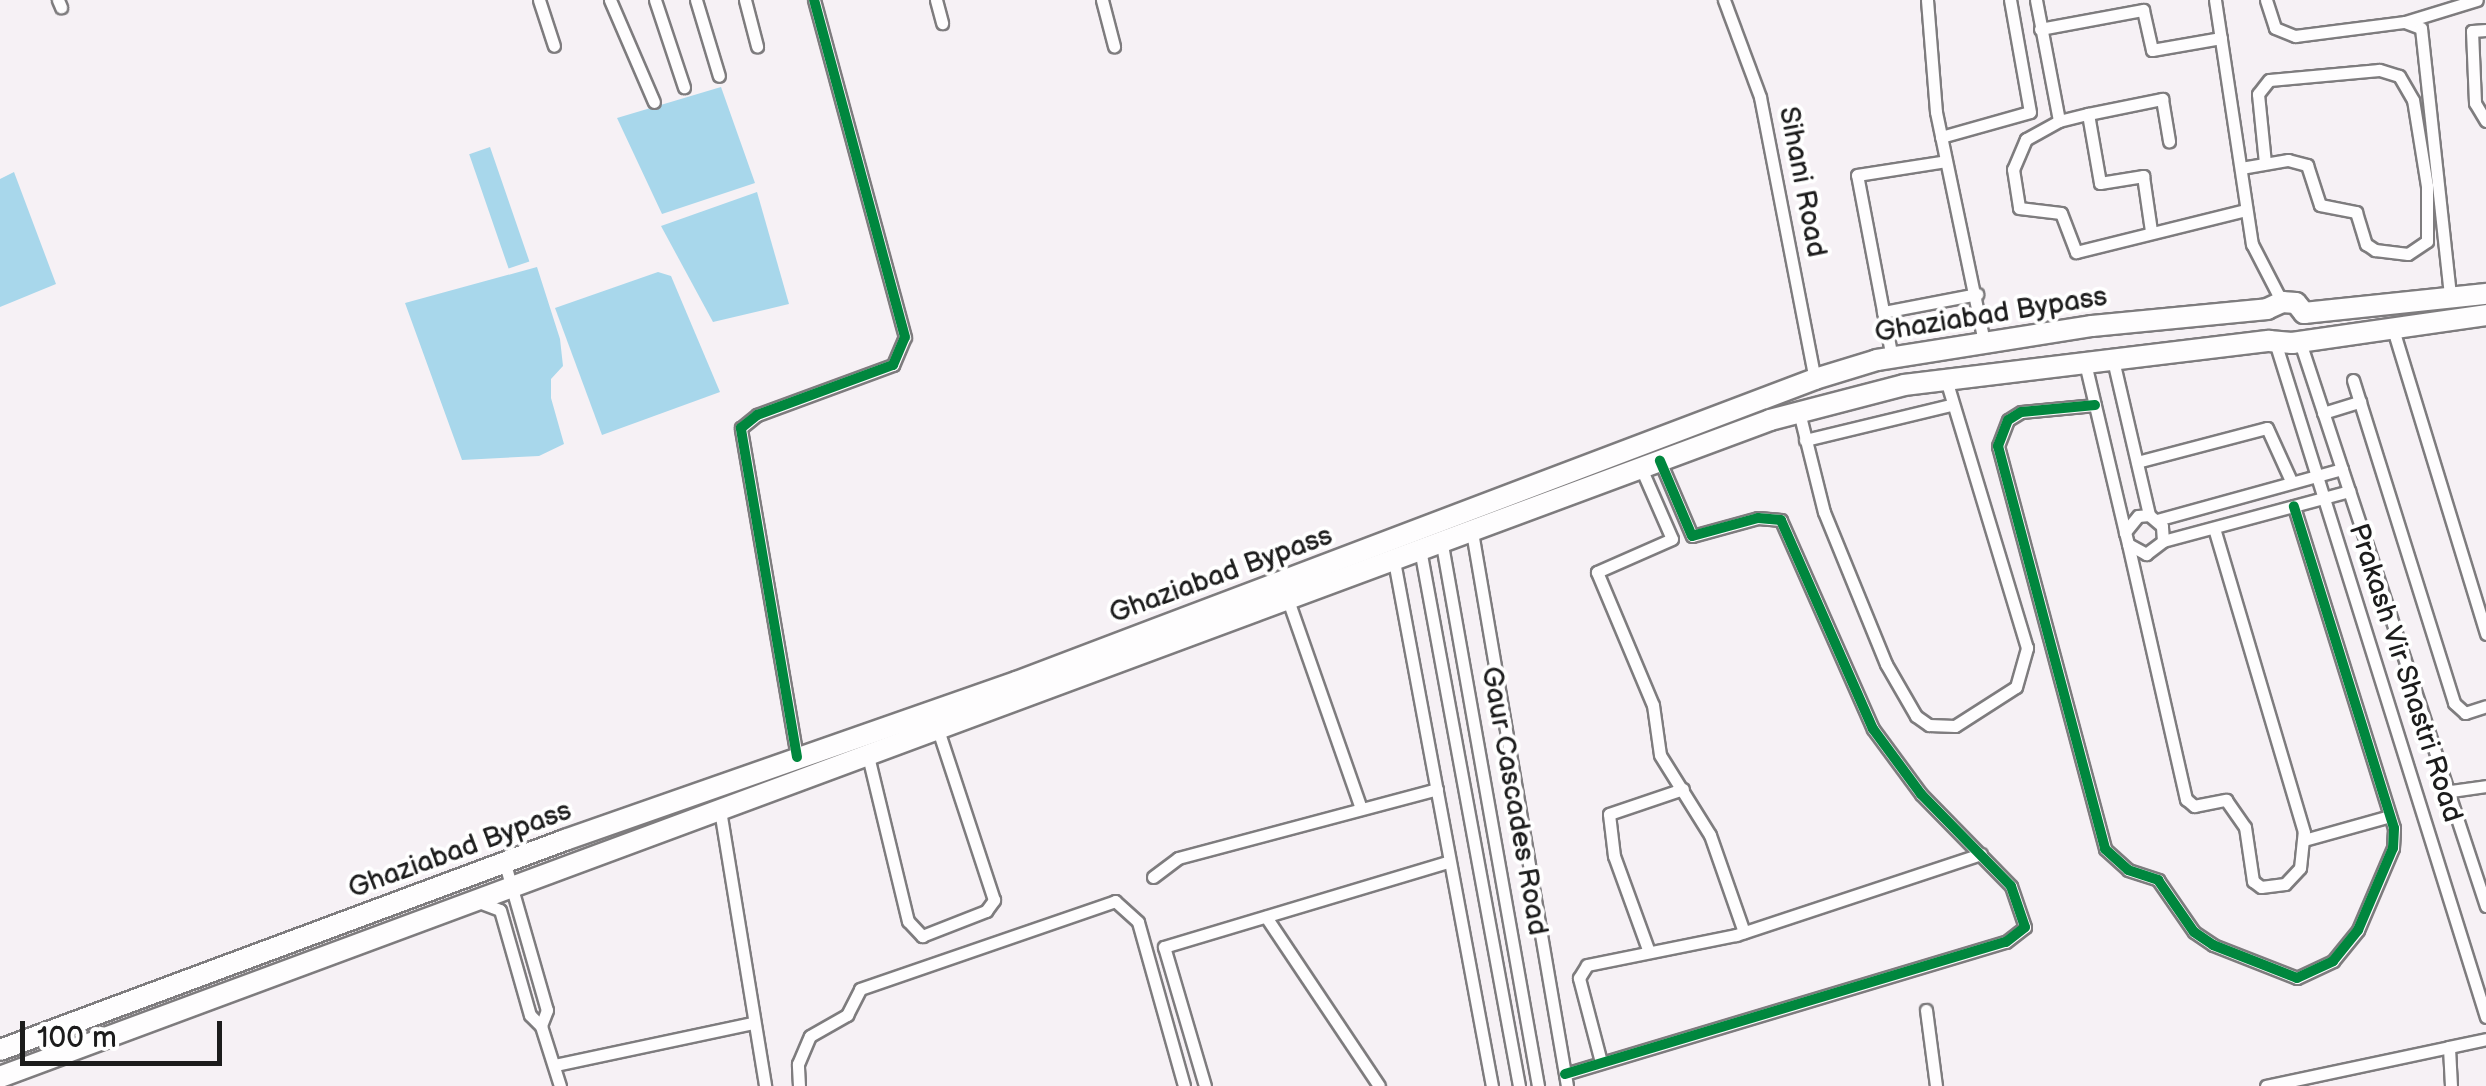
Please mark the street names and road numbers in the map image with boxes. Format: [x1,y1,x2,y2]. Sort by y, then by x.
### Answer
street label: Sihani Road [1771,104,1833,260]
street label: Ghaziabad Bypass [1872,280,2110,350]
street label: Ghaziabad Bypass [1105,519,1337,631]
street label: Prakash Vir Shastri Road [2341,519,2469,827]
street label: Gaur Cascades Road [1474,664,1554,938]
street label: Ghaziabad Bypass [344,794,576,906]

